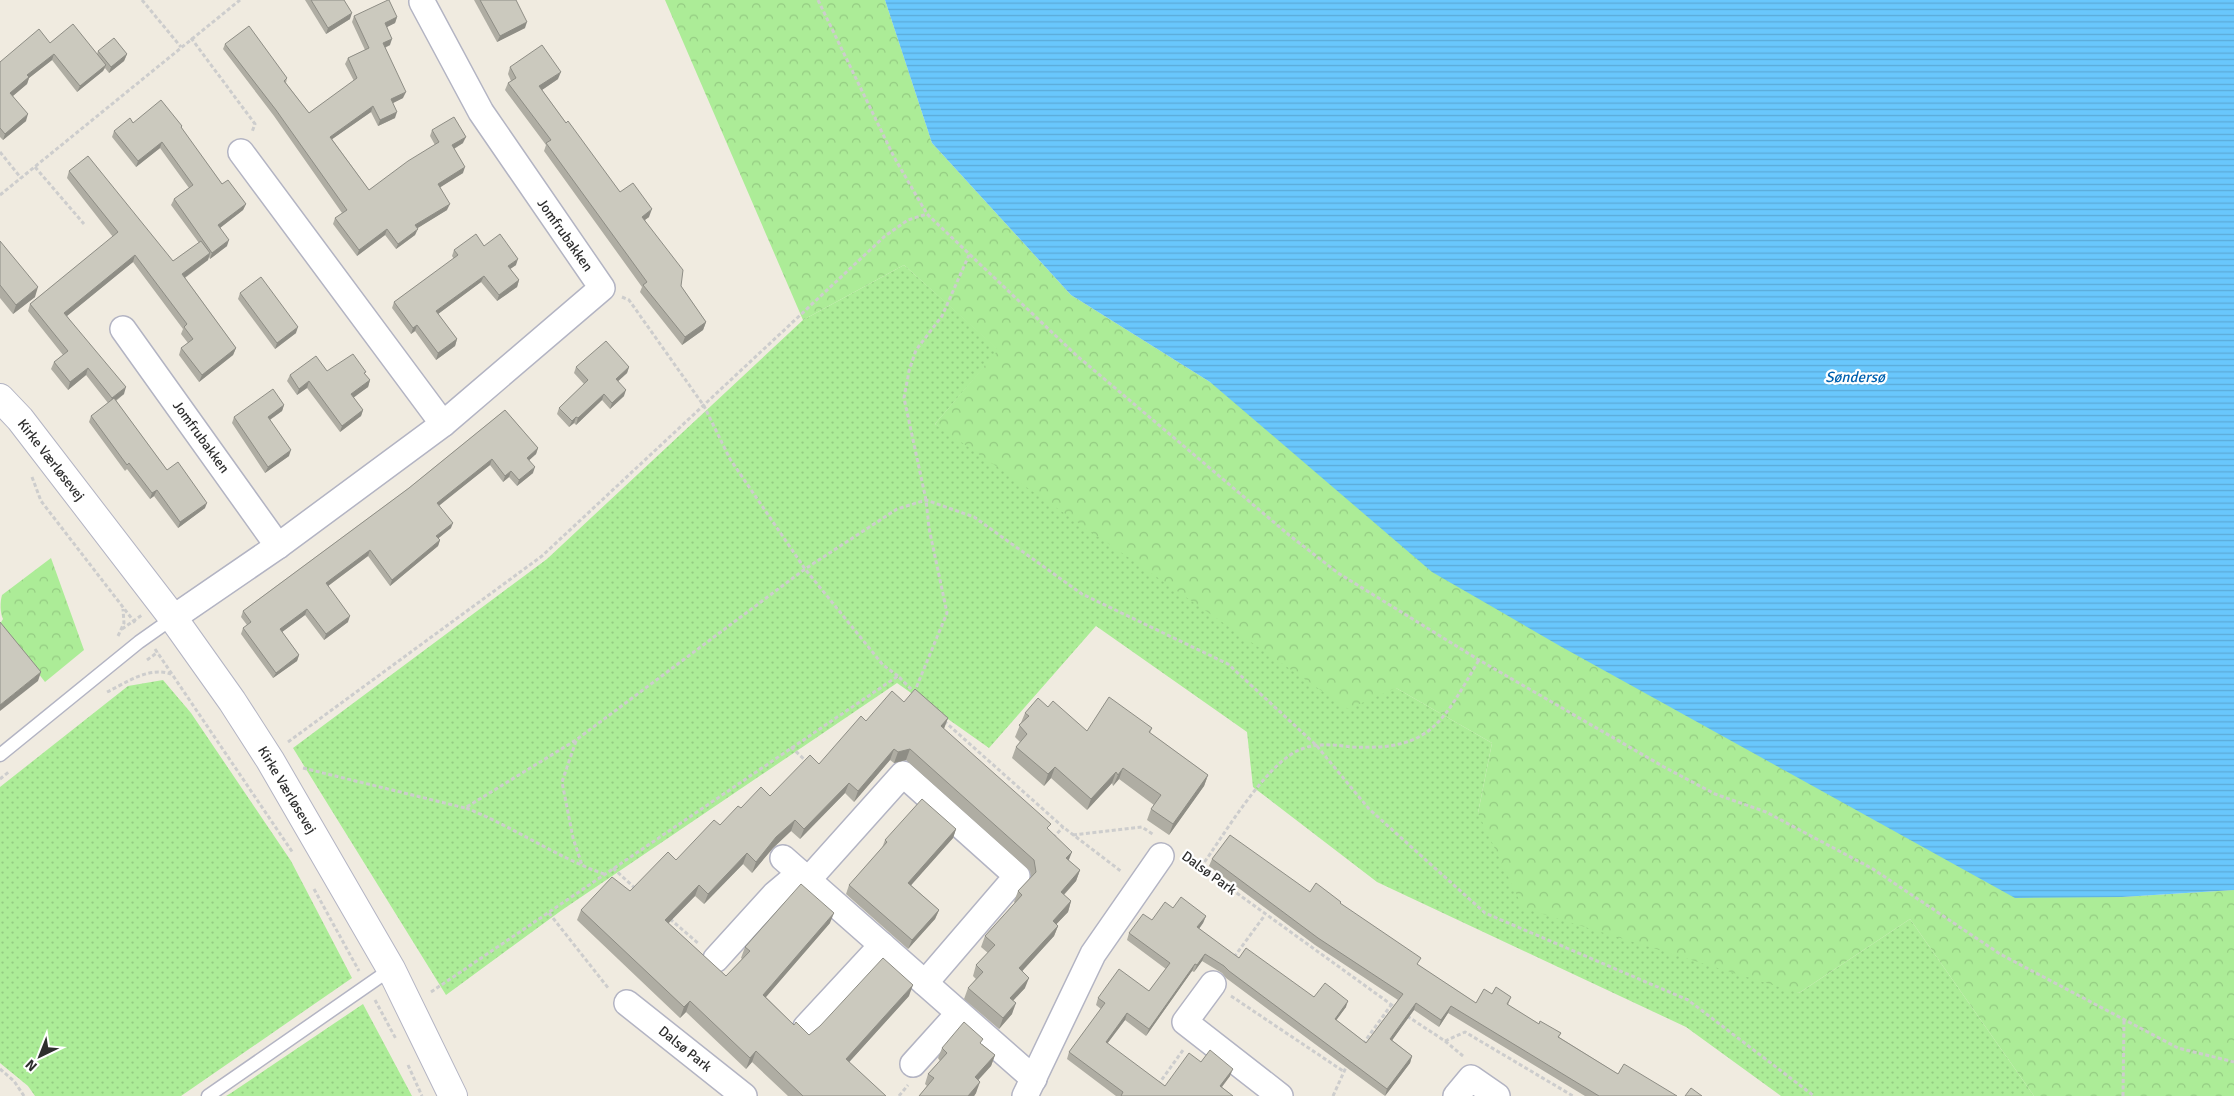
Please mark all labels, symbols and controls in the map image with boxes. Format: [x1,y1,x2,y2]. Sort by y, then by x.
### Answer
street label: Jomfrubakken [534,195,596,275]
water label: Søndersø [1825,368,1886,386]
street label: Jomfrubakken [169,397,233,477]
street label: Kirke Værløsevej [14,416,88,504]
street label: Kirke Værløsevej [254,743,320,837]
street label: Dalsø Park [1178,847,1240,899]
street label: Dalsø Park [655,1022,715,1076]
north arrow [15,1031,65,1081]
text: N [22,1056,41,1075]

